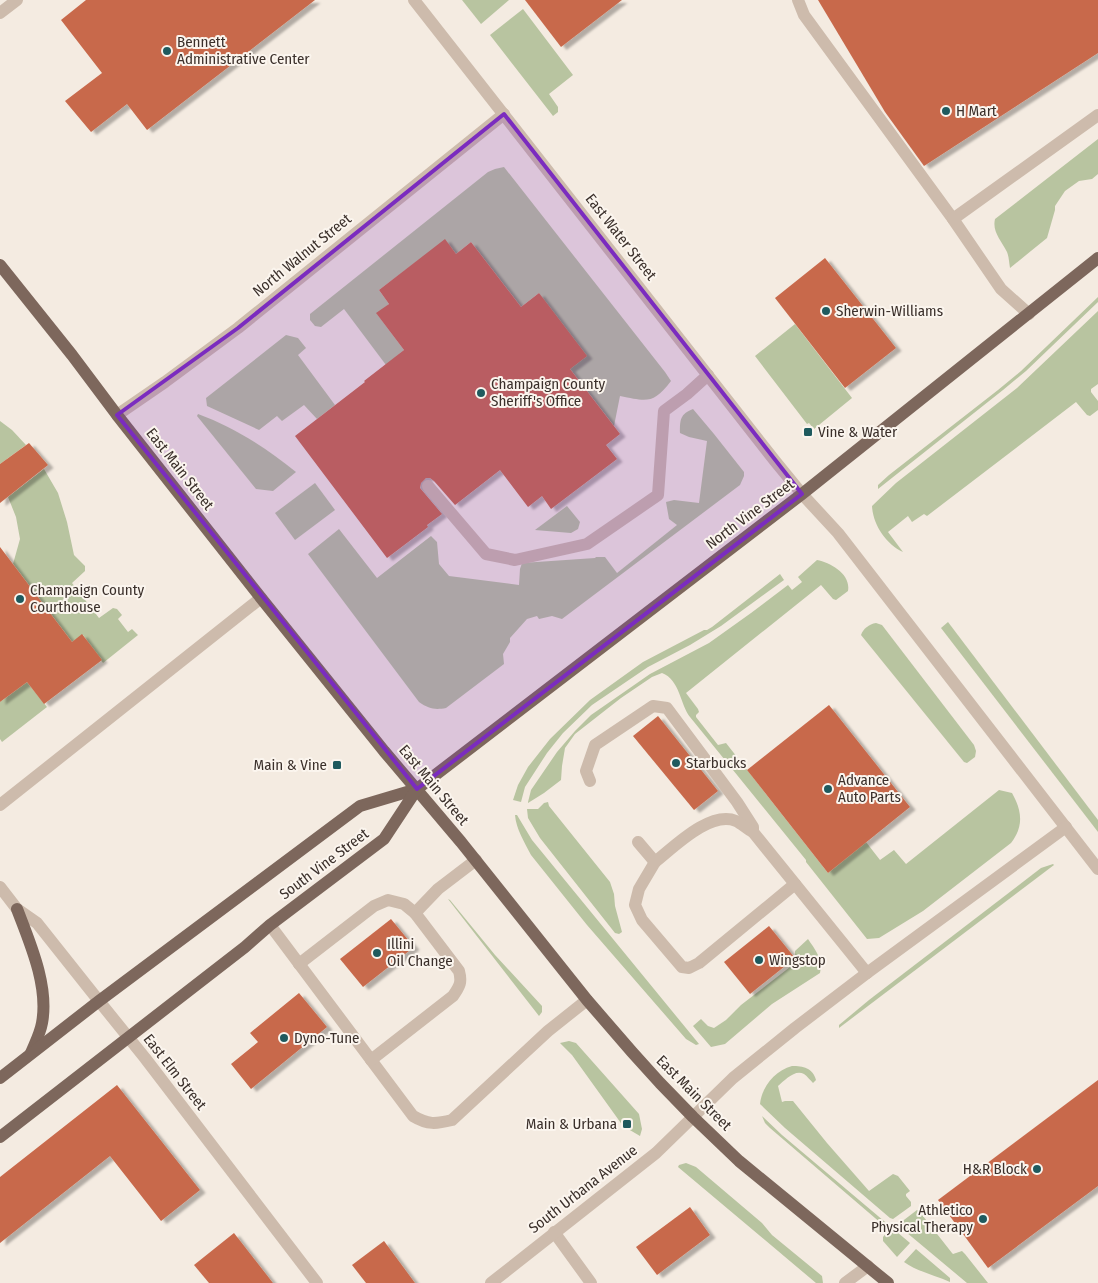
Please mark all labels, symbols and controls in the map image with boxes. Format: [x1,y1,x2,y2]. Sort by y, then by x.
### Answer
place label: Bennett Administrative Center [177,33,310,68]
marker: Bennett Administrative Center [161,45,173,57]
place label: H Mart [956,102,997,120]
marker: H Mart [940,105,952,117]
street label: East Water Street [582,190,660,284]
street label: North Walnut Street [249,210,355,300]
place label: Sherwin-Williams [836,302,943,320]
marker: Sherwin-Williams [820,305,832,317]
place label: Champaign County Sheriff's Office [491,375,606,410]
marker: Champaign County Sheriff's Office [475,387,487,399]
place label: Vine & Water [818,423,898,441]
street label: East Main Street [142,424,218,514]
marker: Vine & Water [802,426,814,438]
street label: North Vine Street [702,475,798,553]
place label: Champaign County Courthouse [30,581,145,616]
marker: Champaign County Courthouse [14,593,26,605]
street label: East Main Street [395,741,473,829]
place label: Starbucks [686,754,746,772]
place label: Main & Vine [254,756,327,774]
marker: Starbucks [670,757,682,769]
marker: Main & Vine [331,759,343,771]
place label: Advance Auto Parts [838,771,901,806]
marker: Advance Auto Parts [822,783,834,795]
street label: South Vine Street [276,825,372,903]
place label: Illini Oil Change [387,935,453,970]
marker: Illini Oil Change [371,947,383,959]
place label: Wingstop [769,951,826,969]
marker: Wingstop [753,954,765,966]
place label: Dyno-Tune [294,1029,360,1047]
street label: East Elm Street [140,1030,210,1114]
marker: Dyno-Tune [278,1032,290,1044]
street label: East Main Street [653,1052,735,1134]
place label: Main & Urbana [526,1115,617,1133]
marker: Main & Urbana [621,1118,633,1130]
street label: South Urbana Avenue [525,1141,641,1237]
place label: H&R Block [963,1160,1027,1178]
marker: H&R Block [1031,1163,1043,1175]
place label: Athletico Physical Therapy [871,1201,973,1236]
marker: Athletico Physical Therapy [977,1213,989,1225]

